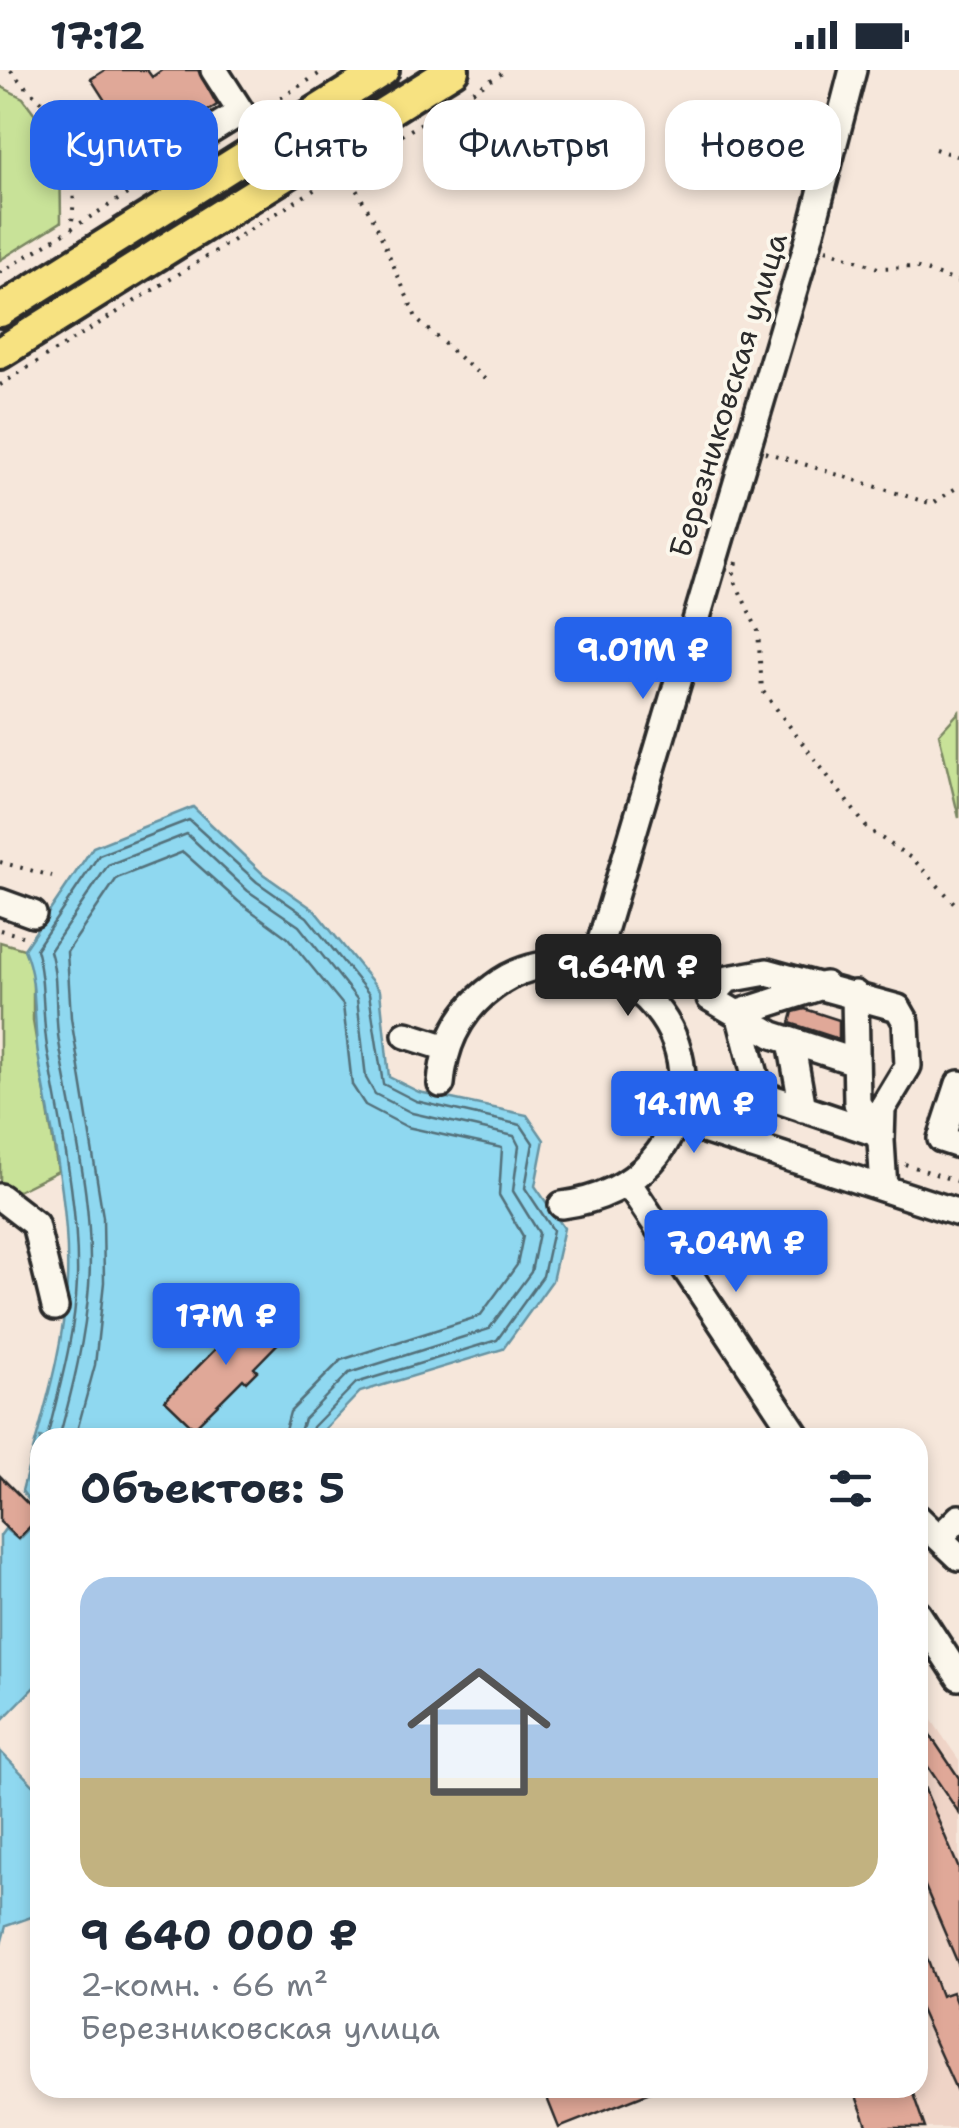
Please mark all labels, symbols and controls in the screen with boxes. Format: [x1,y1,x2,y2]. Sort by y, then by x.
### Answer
text: 17:12 [50,10,145,61]
chip: Купить [30,100,218,190]
chip: Снять [238,100,403,190]
chip: Фильтры [423,100,645,190]
chip: Новое [665,100,841,190]
street label: Березниковская улица [659,227,797,562]
pin: 9.01M ₽ [551,617,735,702]
text: 9.01M ₽ [577,628,709,671]
pin: 9.64M ₽ [536,934,720,1019]
text: 9.64M ₽ [557,945,699,988]
pin: 14.1M ₽ [602,1071,786,1156]
text: 14.1M ₽ [633,1082,755,1125]
pin: 7.04M ₽ [644,1210,828,1295]
text: 7.04M ₽ [666,1221,806,1264]
pin: 17M ₽ [156,1283,296,1368]
text: 17M ₽ [175,1294,277,1337]
text: Объектов: 5 [80,1460,345,1516]
icon: filters [823,1461,878,1516]
icon: home [389,1642,569,1822]
text: 9 640 000 ₽ [80,1907,358,1963]
text: 2-комн. · 66 m² [80,1963,328,2006]
text: Березниковская улица [80,2006,440,2049]

